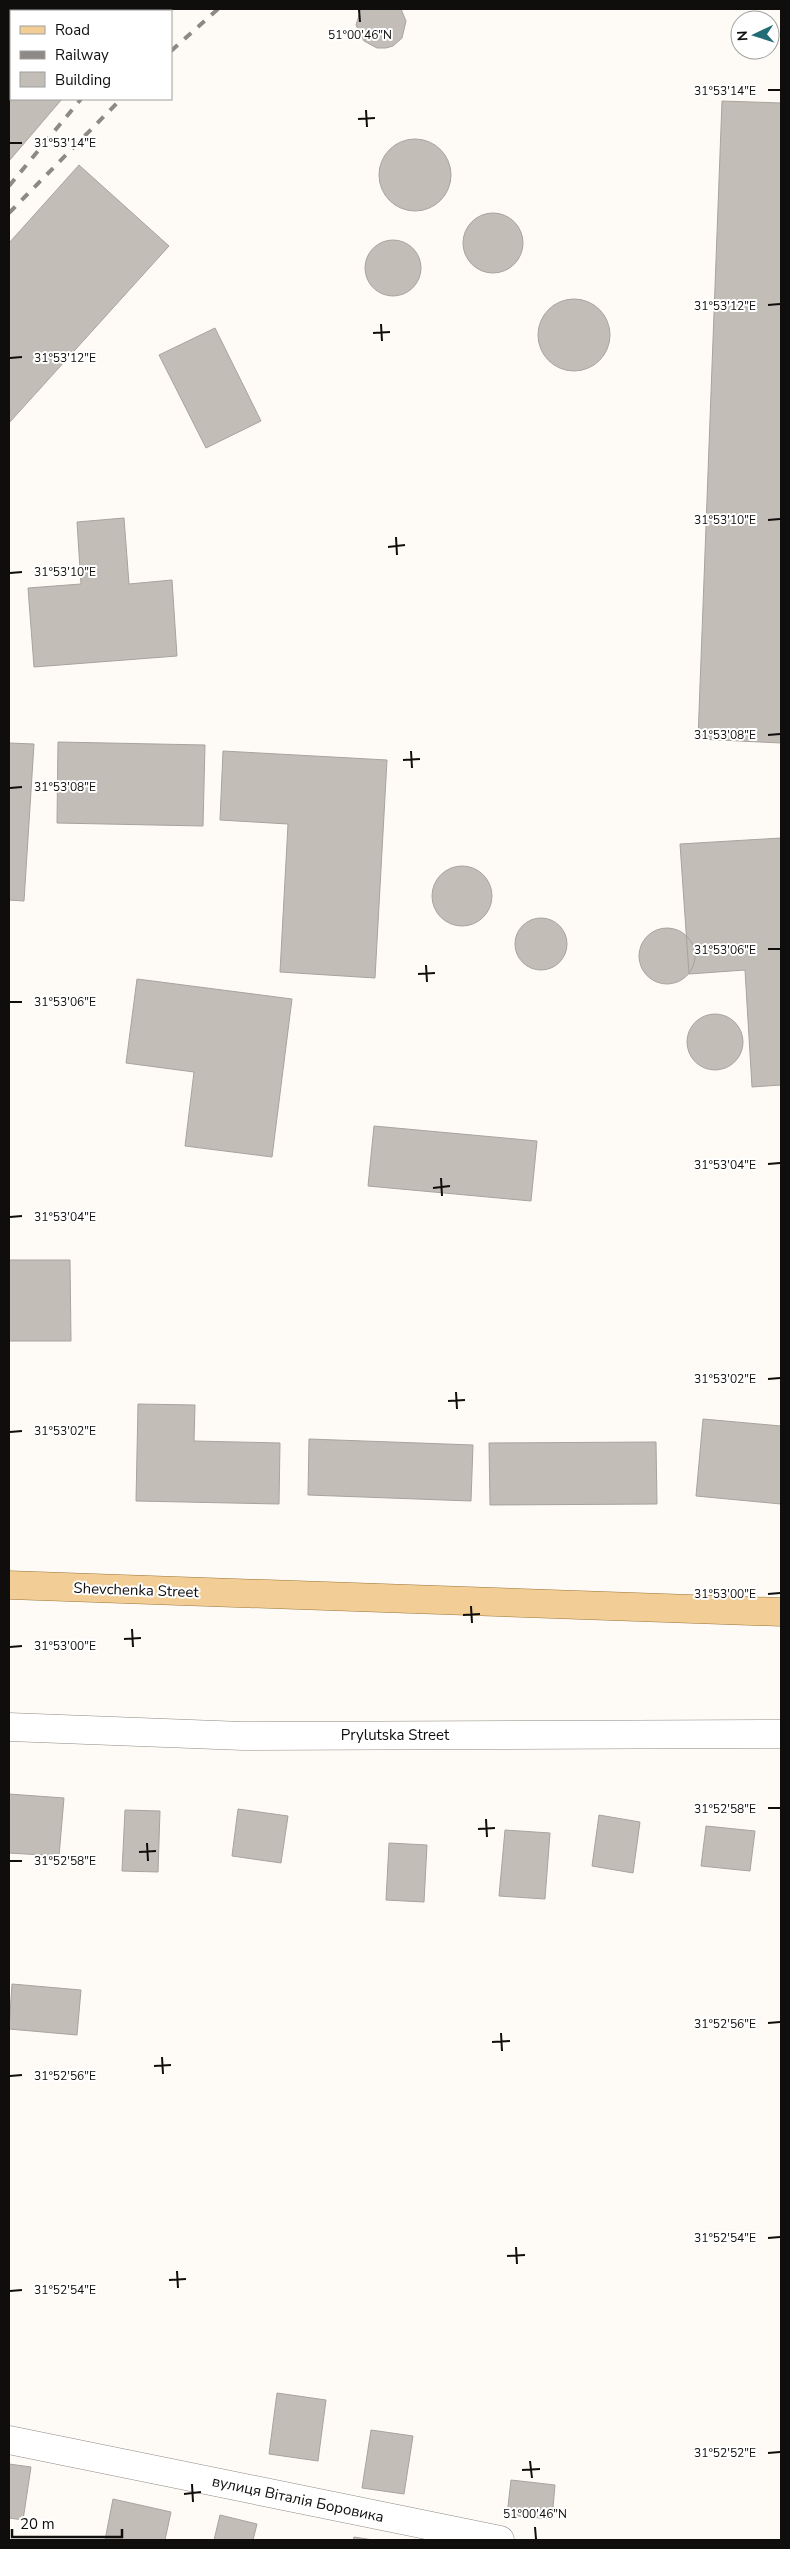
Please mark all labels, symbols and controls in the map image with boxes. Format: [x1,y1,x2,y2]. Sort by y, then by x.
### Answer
legend [10,10,172,100]
north arrow [730,10,780,60]
text: Road [55,20,90,40]
text: 51°00'46"N [328,27,392,43]
text: N [733,30,752,42]
text: Railway [55,45,109,65]
text: Building [55,70,111,90]
text: 31°53'14"E [694,83,756,99]
text: 31°53'14"E [34,135,96,151]
text: 31°53'12"E [694,298,756,314]
text: 31°53'12"E [34,350,96,366]
text: 31°53'10"E [694,512,756,528]
text: 31°53'10"E [34,564,96,580]
text: 31°53'08"E [694,727,756,743]
text: 31°53'08"E [34,779,96,795]
text: 31°53'06"E [694,942,756,958]
text: 31°53'06"E [34,994,96,1010]
text: 31°53'04"E [694,1157,756,1173]
text: 31°53'04"E [34,1209,96,1225]
text: 31°53'02"E [694,1371,756,1387]
text: 31°53'02"E [34,1423,96,1439]
street label: Shevchenka Street [73,1578,200,1602]
text: 31°53'00"E [694,1586,756,1602]
text: 31°53'00"E [34,1638,96,1654]
street label: Prylutska Street [341,1725,450,1745]
text: 31°52'58"E [694,1801,756,1817]
text: 31°52'58"E [34,1853,96,1869]
text: 31°52'56"E [694,2016,756,2032]
text: 31°52'56"E [34,2068,96,2084]
text: 31°52'54"E [694,2230,756,2246]
text: 31°52'54"E [34,2282,96,2298]
text: 31°52'52"E [694,2445,756,2461]
street label: вулиця Віталія Боровика [210,2471,386,2527]
scale bar [12,2506,122,2538]
text: 51°00'46"N [503,2506,567,2522]
text: 20 m [20,2514,55,2534]

